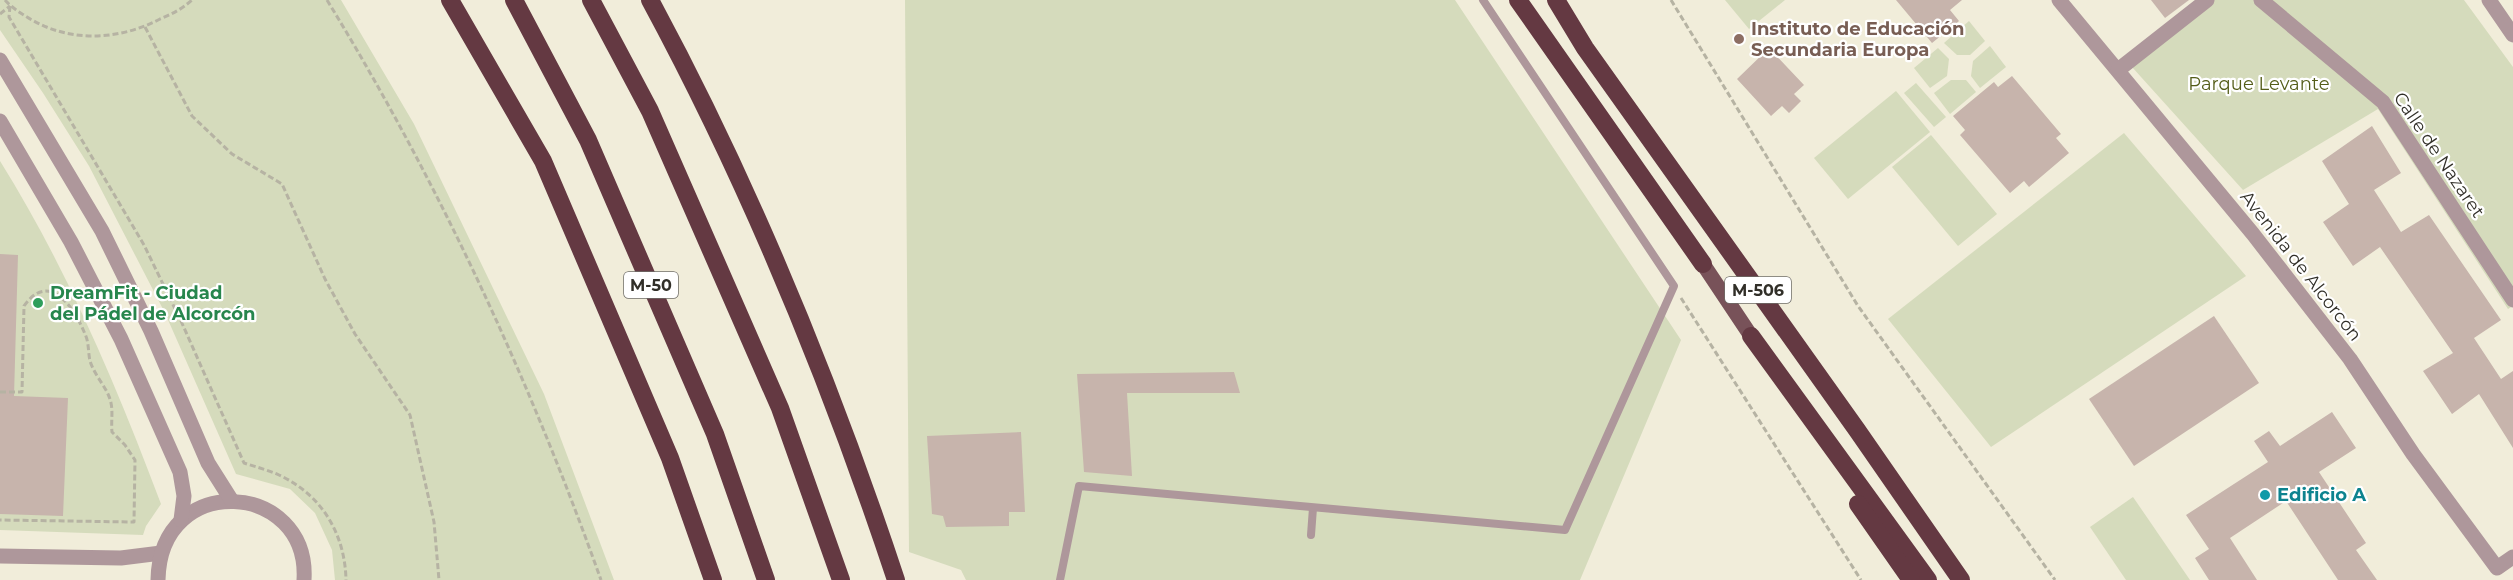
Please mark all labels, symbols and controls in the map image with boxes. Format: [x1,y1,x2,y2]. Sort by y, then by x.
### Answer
place label: Instituto de Educación Secundaria Europa [1751,18,1965,61]
marker: Instituto de Educación Secundaria Europa [1732,32,1746,46]
park label: Parque Levante [2188,73,2330,95]
street label: Calle de Nazaret [2389,88,2489,222]
street label: Avenida de Alcorcón [2236,187,2366,345]
road number: M-50 [624,272,678,298]
road number: M-506 [1725,277,1791,303]
place label: DreamFit - Ciudad del Pádel de Alcorcón [50,282,256,325]
marker: DreamFit - Ciudad del Pádel de Alcorcón [31,296,45,310]
place label: Edificio A [2277,484,2366,506]
marker: Edificio A [2258,488,2272,502]

